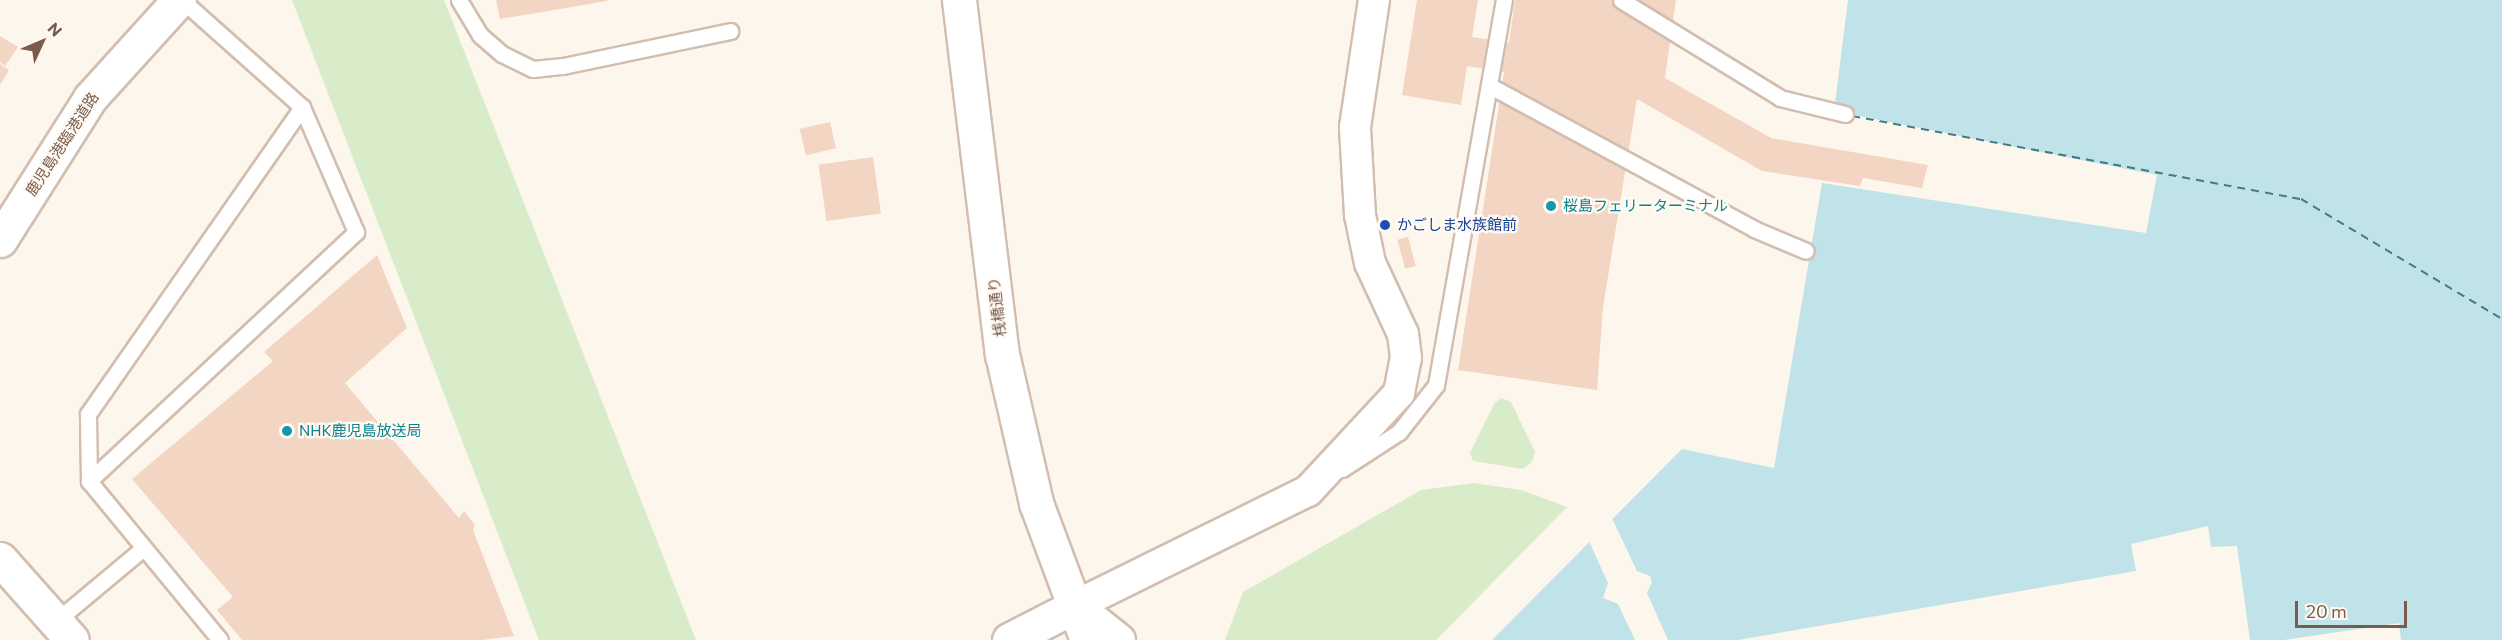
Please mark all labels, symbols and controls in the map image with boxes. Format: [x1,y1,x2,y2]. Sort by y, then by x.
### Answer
north arrow [12,12,72,72]
text: N [44,18,66,40]
street label: 鹿児島港臨港道路 [22,89,102,199]
place label: 桜島フェリーターミナル [1563,197,1728,215]
marker: 桜島フェリーターミナル [1544,199,1558,213]
place label: かごしま水族館前 [1397,216,1517,234]
marker: かごしま水族館前 [1378,218,1392,232]
street label: 桟橋通り [984,276,1010,338]
place label: NHK鹿児島放送局 [299,422,422,440]
marker: NHK鹿児島放送局 [280,424,294,438]
scale bar [2298,589,2410,627]
text: 20 m [2306,600,2347,622]

